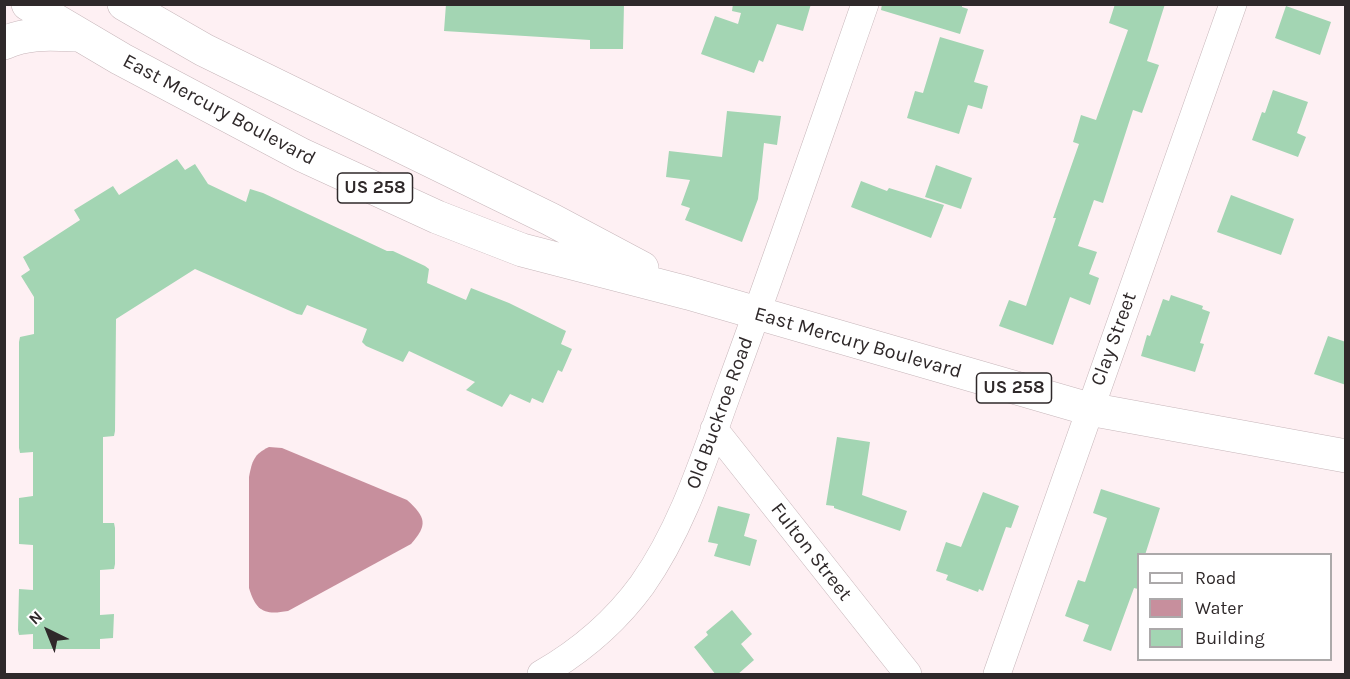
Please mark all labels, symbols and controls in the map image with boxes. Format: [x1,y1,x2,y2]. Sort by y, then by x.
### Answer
street label: East Mercury Boulevard [119,49,319,171]
road number: US 258 [338,173,412,203]
street label: Clay Street [1086,289,1142,389]
street label: East Mercury Boulevard [752,302,964,384]
street label: Old Buckroe Road [681,334,759,492]
road number: US 258 [976,373,1052,403]
street label: Fulton Street [765,498,857,606]
legend [1137,553,1332,661]
text: Road [1195,567,1236,589]
text: Water [1195,597,1243,619]
north arrow [18,601,78,661]
text: N [25,607,46,628]
text: Building [1195,627,1265,649]

